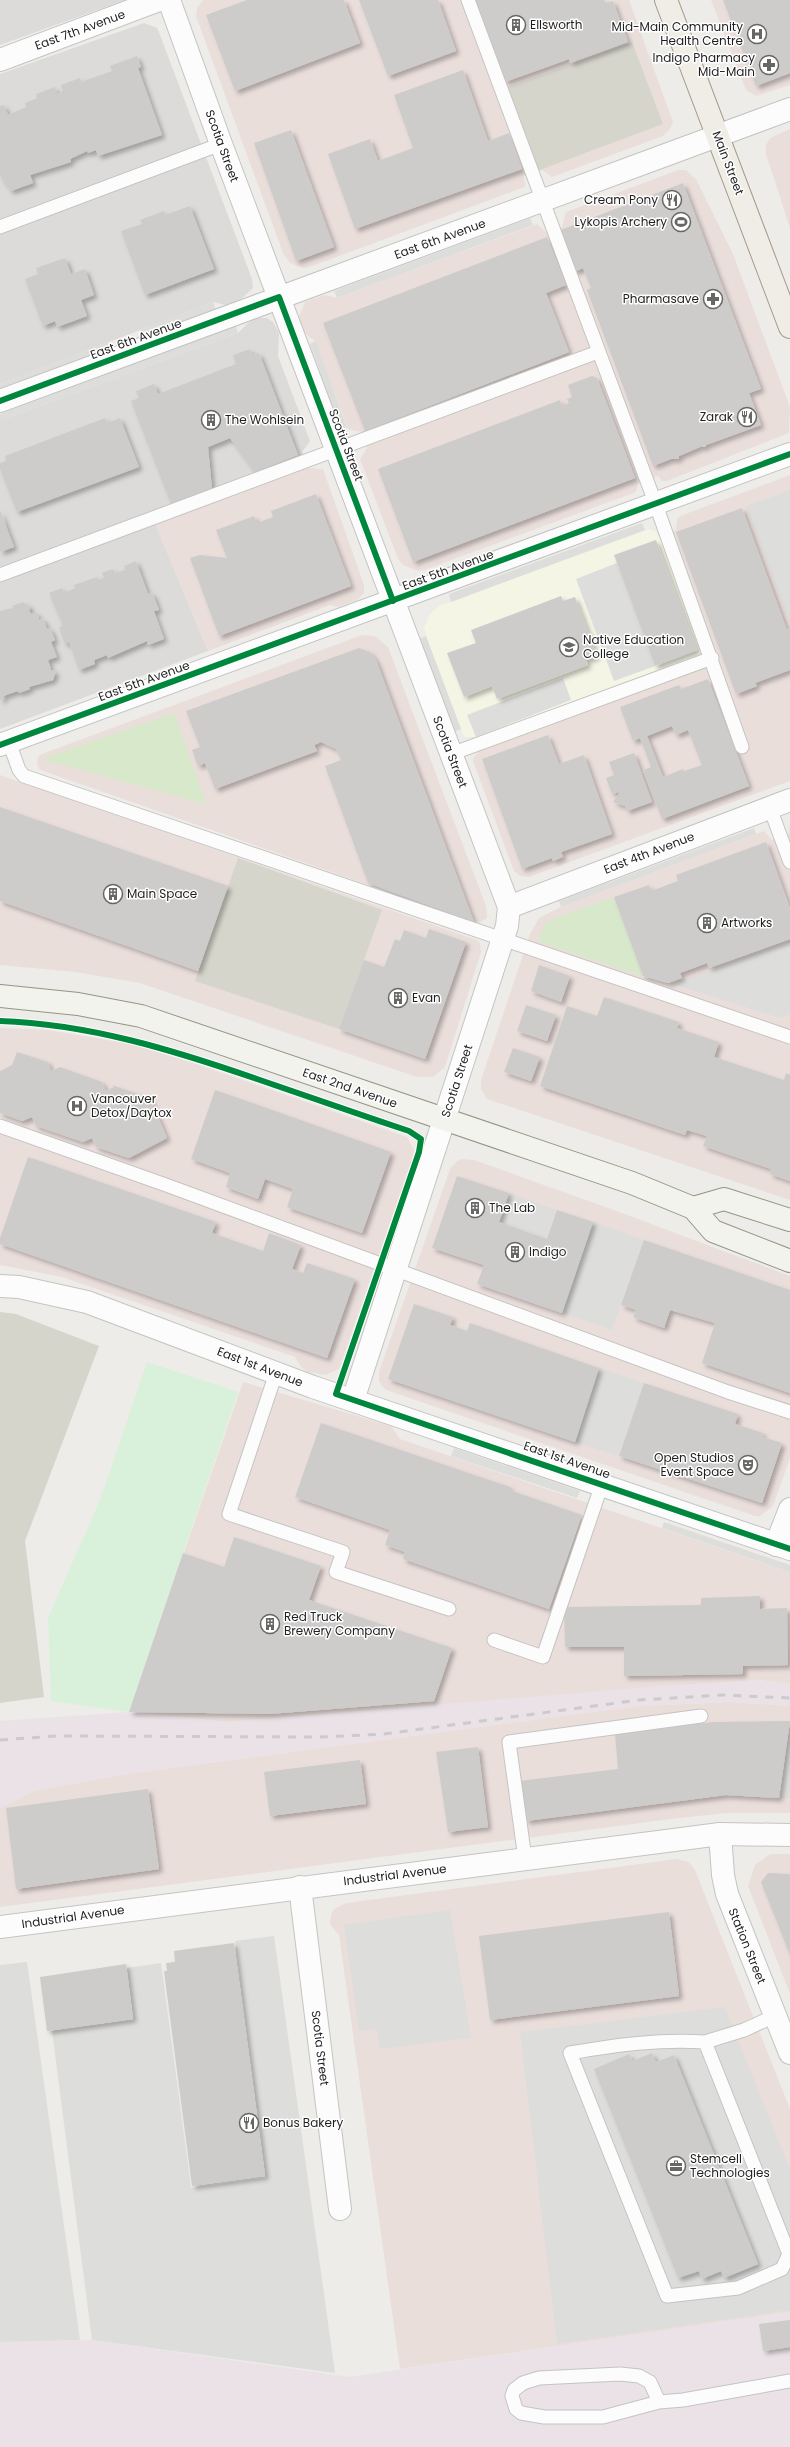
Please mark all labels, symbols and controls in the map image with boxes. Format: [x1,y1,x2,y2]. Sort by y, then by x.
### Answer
street label: East 7th Avenue [32,5,127,54]
building icon: Ellsworth [505,14,527,36]
place label: Ellsworth [530,16,582,33]
place label: Mid-Main Community Health Centre [612,18,743,49]
hospital icon: Mid-Main Community Health Centre [746,23,768,45]
place label: Indigo Pharmacy Mid-Main [653,49,755,80]
pharmacy icon: Indigo Pharmacy Mid-Main [758,54,780,76]
street label: Scotia Street [202,107,243,184]
street label: Main Street [708,128,748,197]
restaurant icon: Cream Pony [661,189,683,211]
place label: Cream Pony [584,191,658,208]
sports icon: Lykopis Archery [670,211,692,233]
place label: Lykopis Archery [574,213,667,230]
street label: East 6th Avenue [392,214,488,263]
pharmacy icon: Pharmasave [702,288,724,310]
place label: Pharmasave [623,290,699,307]
street label: East 6th Avenue [88,314,184,363]
street label: Scotia Street [325,406,368,483]
restaurant icon: Zarak [736,406,758,428]
place label: Zarak [700,408,734,425]
building icon: The Wohlsein [200,409,222,431]
place label: The Wohlsein [225,411,304,428]
street label: East 5th Avenue [400,545,496,594]
place label: Native Education College [583,631,684,662]
school or university icon: Native Education College [558,636,580,658]
street label: East 5th Avenue [96,656,192,705]
street label: Scotia Street [429,713,472,790]
street label: East 4th Avenue [601,827,697,878]
building icon: Main Space [102,883,124,905]
place label: Main Space [127,885,197,902]
building icon: Artworks [696,912,718,934]
place label: Artworks [721,914,772,931]
building icon: Evan [387,987,409,1009]
place label: Evan [412,989,441,1006]
street label: Scotia Street [437,1042,476,1120]
street label: East 2nd Avenue [301,1063,400,1112]
place label: Vancouver Detox/Daytox [91,1090,172,1121]
hospital icon: Vancouver Detox/Daytox [66,1095,88,1117]
building icon: The Lab [464,1197,486,1219]
place label: The Lab [489,1199,535,1216]
building icon: Indigo [504,1241,526,1263]
place label: Indigo [529,1243,567,1260]
street label: East 1st Avenue [215,1342,306,1391]
street label: East 1st Avenue [521,1437,613,1482]
place label: Open Studios Event Space [654,1449,734,1480]
theatre icon: Open Studios Event Space [737,1454,759,1476]
place label: Red Truck Brewery Company [284,1608,395,1639]
building icon: Red Truck Brewery Company [259,1613,281,1635]
street label: Industrial Avenue [342,1860,448,1889]
street label: Industrial Avenue [20,1901,126,1932]
street label: Station Street [724,1905,770,1986]
street label: Scotia Street [307,2009,334,2087]
restaurant icon: Bonus Bakery [238,2112,260,2134]
place label: Bonus Bakery [263,2114,343,2131]
place label: Stemcell Technologies [690,2150,770,2181]
office icon: Stemcell Technologies [665,2155,687,2177]

